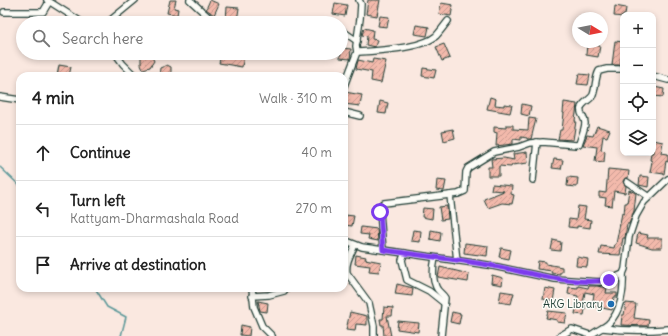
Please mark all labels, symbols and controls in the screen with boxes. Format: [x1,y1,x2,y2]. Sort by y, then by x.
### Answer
north arrow [572,12,608,48]
map controls [620,12,656,156]
button: + [620,12,656,48]
search box [16,16,348,60]
icon: search [30,27,52,49]
text: Search here [62,29,143,48]
button: − [620,48,656,84]
button: locate [620,84,656,120]
text: 4 min [32,87,74,109]
text: Walk · 310 m [259,90,332,107]
button: layers [620,120,656,156]
icon: ahead [32,142,54,164]
text: Continue [70,143,131,162]
text: 40 m [301,144,332,161]
text: Turn left [70,191,125,210]
icon: left [32,198,54,220]
text: 270 m [295,200,332,217]
route start [371,203,389,221]
text: Kattyam-Dharmashala Road [70,210,239,227]
icon: arrive [32,254,54,276]
text: Arrive at destination [70,255,206,274]
route end [600,271,618,289]
place label: AKG Library [543,297,603,311]
marker: AKG Library [606,299,616,309]

